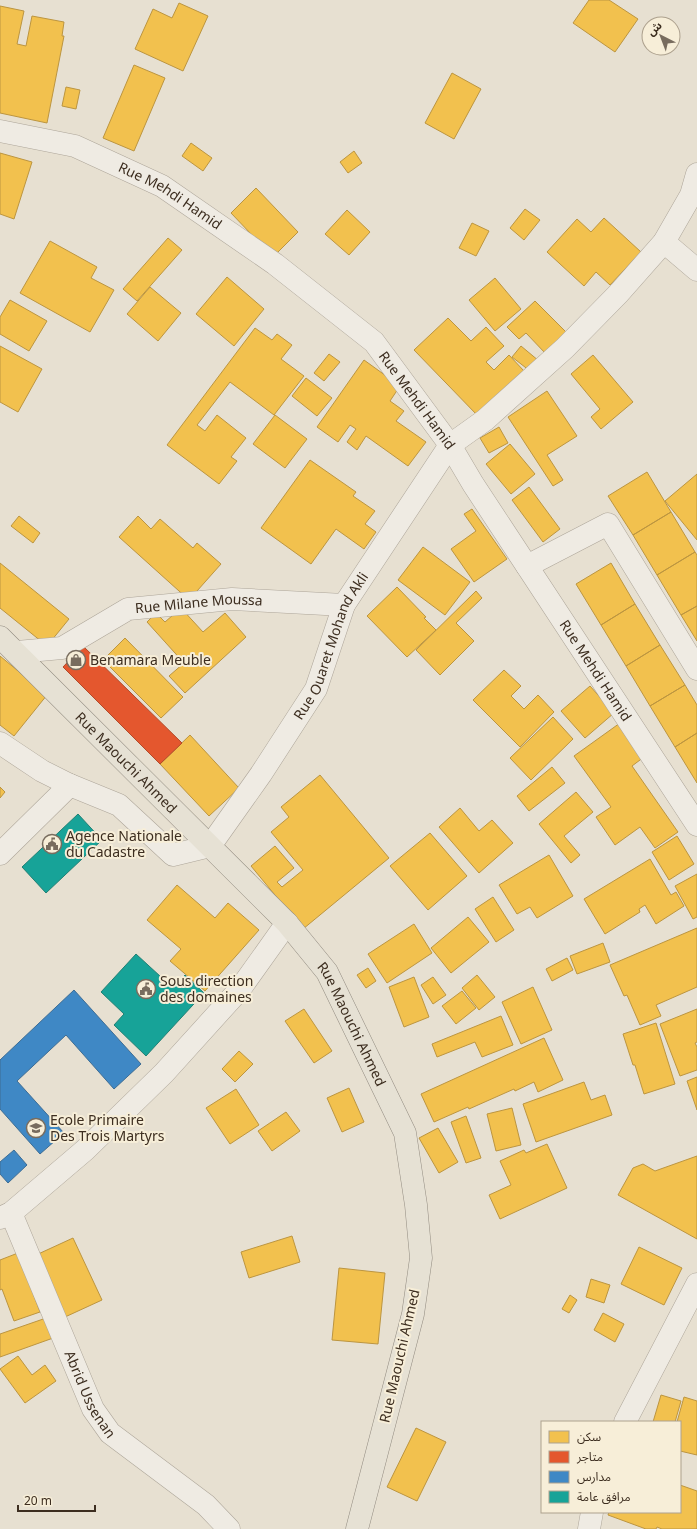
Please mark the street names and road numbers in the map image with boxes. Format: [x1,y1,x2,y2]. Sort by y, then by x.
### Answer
street label: Rue Mehdi Hamid [113,153,228,238]
street label: Rue Mehdi Hamid [370,344,464,456]
street label: Rue Ouaret Mohand Akli [285,566,377,726]
street label: Rue Milane Moussa [134,584,263,623]
street label: Rue Mehdi Hamid [551,613,640,728]
street label: Rue Maouchi Ahmed [67,704,185,821]
street label: Rue Maouchi Ahmed [309,955,395,1092]
street label: Rue Maouchi Ahmed [371,1286,429,1426]
street label: Abrid Ussenan [56,1346,124,1445]

